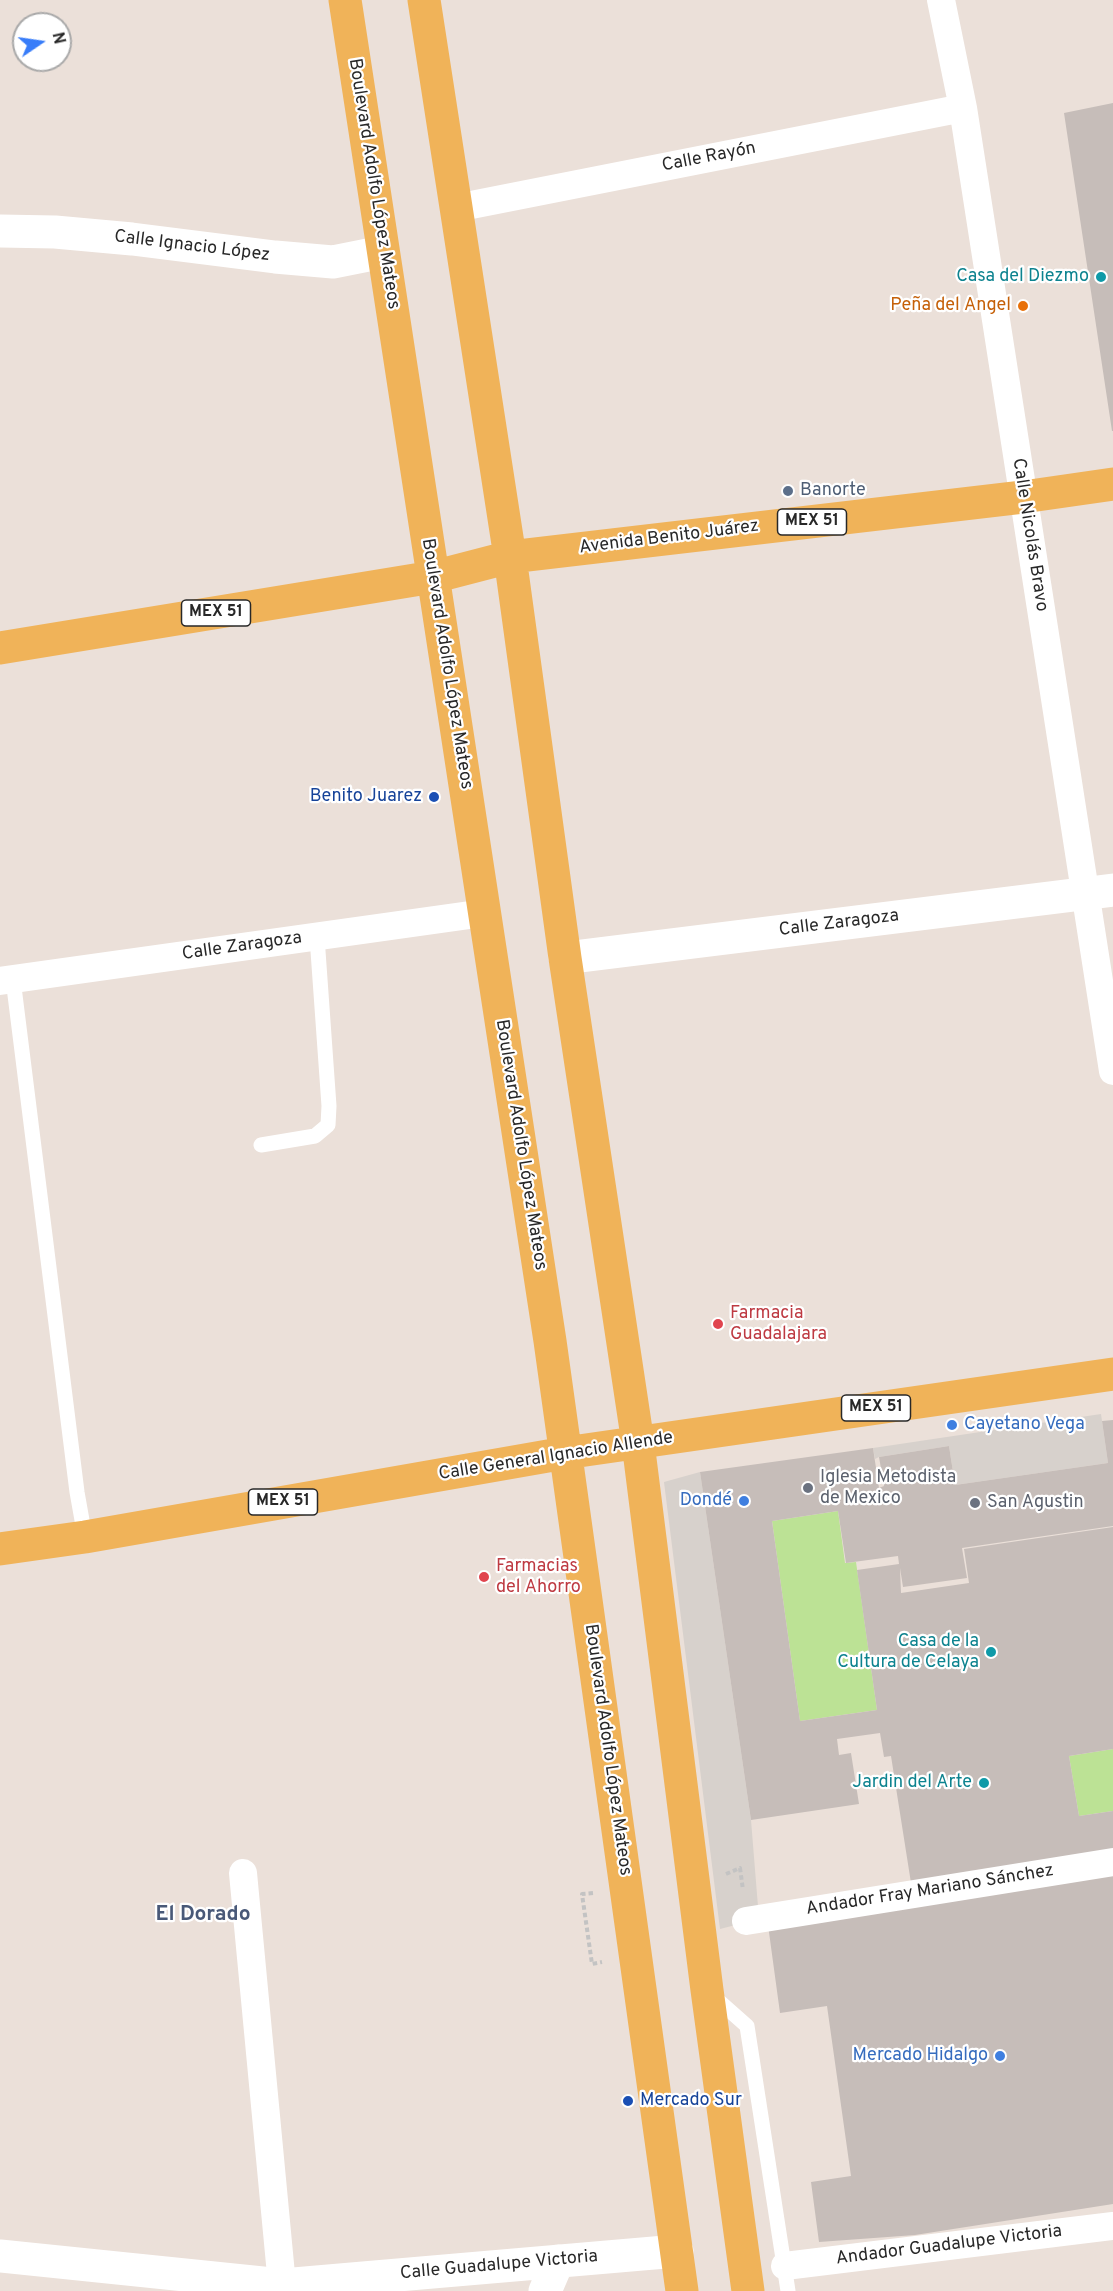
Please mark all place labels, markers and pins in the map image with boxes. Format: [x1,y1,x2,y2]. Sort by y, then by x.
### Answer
place label: Casa del Diezmo [956,266,1089,288]
marker: Casa del Diezmo [1094,270,1108,284]
place label: Peña del Angel [890,295,1011,317]
marker: Peña del Angel [1016,299,1030,313]
place label: Banorte [800,480,866,502]
marker: Banorte [781,484,795,498]
place label: Benito Juarez [310,786,422,808]
marker: Benito Juarez [427,790,441,804]
place label: Farmacia Guadalajara [730,1303,827,1346]
marker: Farmacia Guadalajara [711,1317,725,1331]
place label: Cayetano Vega [964,1414,1085,1436]
marker: Cayetano Vega [945,1418,959,1432]
place label: Iglesia Metodista de Mexico [820,1467,956,1510]
marker: Iglesia Metodista de Mexico [801,1481,815,1495]
place label: Dondé [680,1490,732,1512]
place label: San Agustin [987,1492,1084,1514]
marker: Dondé [737,1494,751,1508]
marker: San Agustin [968,1496,982,1510]
place label: Farmacias del Ahorro [496,1556,581,1598]
marker: Farmacias del Ahorro [477,1570,491,1584]
place label: Casa de la Cultura de Celaya [837,1631,979,1674]
marker: Casa de la Cultura de Celaya [984,1645,998,1659]
place label: Jardin del Arte [852,1772,972,1794]
marker: Jardin del Arte [977,1776,991,1790]
place label: Mercado Hidalgo [853,2045,988,2067]
marker: Mercado Hidalgo [993,2049,1007,2063]
place label: Mercado Sur [640,2090,742,2112]
marker: Mercado Sur [621,2094,635,2108]

